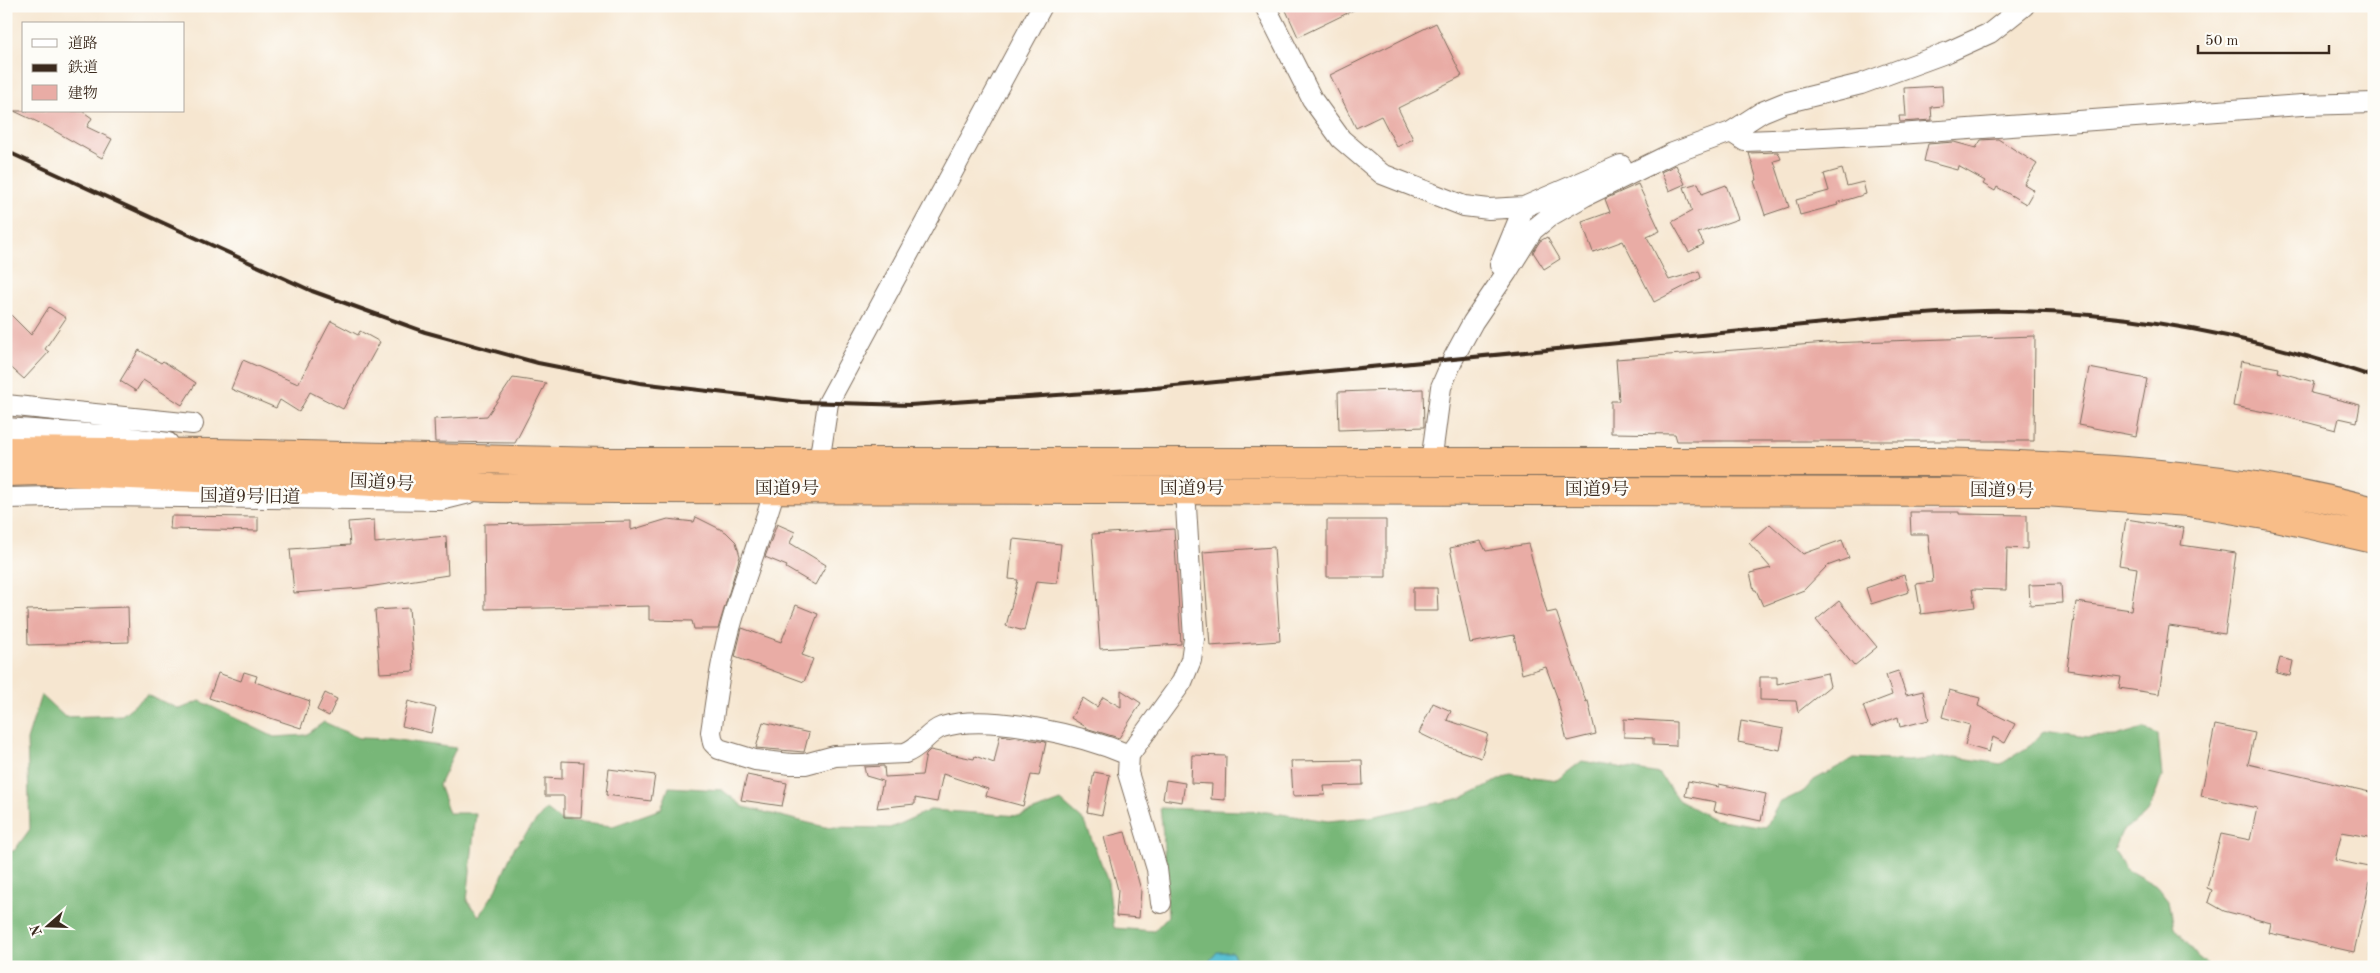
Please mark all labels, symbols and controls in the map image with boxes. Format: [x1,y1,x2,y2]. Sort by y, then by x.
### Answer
legend [22,22,185,112]
scale bar [2198,22,2329,54]
text: 50 m [2205,34,2239,49]
text: 道路 [68,35,98,52]
text: 鉄道 [68,59,98,76]
text: 建物 [68,85,98,102]
street label: 国道9号 [349,470,415,494]
street label: 国道9号 [755,478,819,498]
street label: 国道9号 [1160,478,1224,498]
street label: 国道9号 [1565,479,1629,499]
street label: 国道9号 [1970,479,2034,501]
street label: 国道9号旧道 [200,485,300,507]
north arrow [22,900,72,950]
text: N [28,922,45,938]

